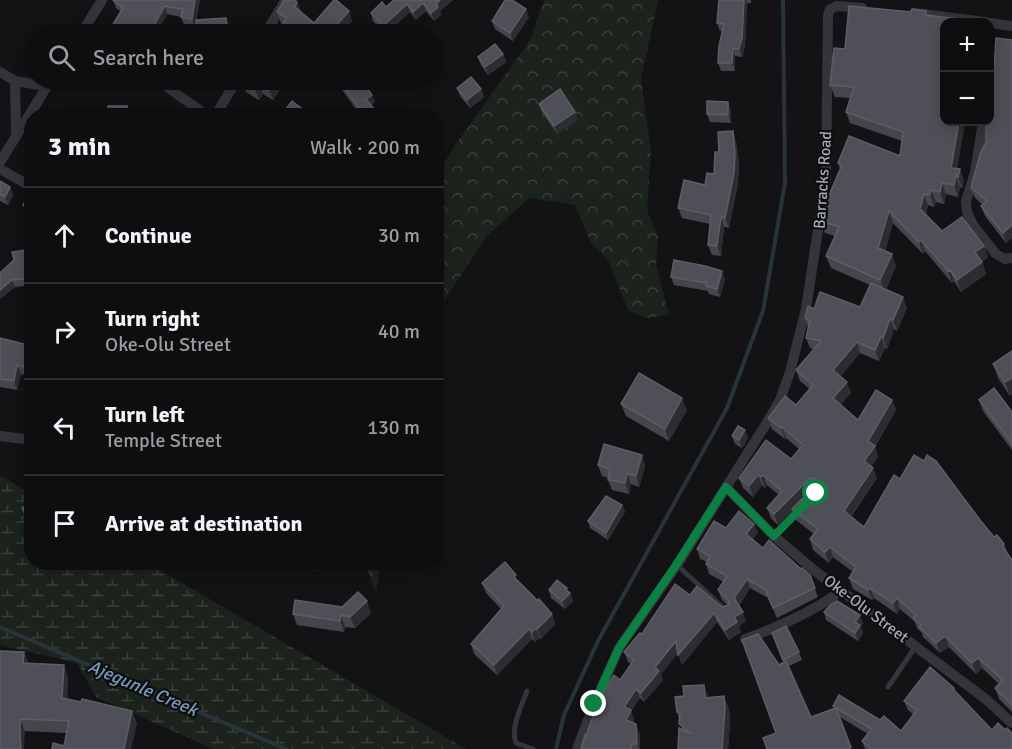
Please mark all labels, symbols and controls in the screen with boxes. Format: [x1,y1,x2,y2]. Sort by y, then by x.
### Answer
map controls [940,18,994,126]
button: + [940,18,994,72]
search box [24,24,444,90]
icon: search [45,41,78,74]
text: Search here [93,44,204,71]
button: − [940,72,994,126]
street label: Barracks Road [810,130,836,230]
text: 3 min [48,131,111,163]
text: Walk · 200 m [310,135,420,160]
icon: ahead [48,219,81,252]
text: Continue [105,222,192,249]
text: 30 m [378,223,420,248]
text: Turn right [105,305,200,332]
icon: right [48,315,81,348]
text: 40 m [378,319,420,344]
text: Oke-Olu Street [105,332,231,357]
text: Turn left [105,401,185,428]
icon: left [48,411,81,444]
text: 130 m [367,415,420,440]
text: Temple Street [105,428,222,453]
route start [802,479,828,505]
icon: arrive [48,507,81,540]
text: Arrive at destination [105,510,302,537]
street label: Oke-Olu Street [820,571,913,648]
water label: Ajegunle Creek [85,655,203,722]
route end [580,690,606,716]

